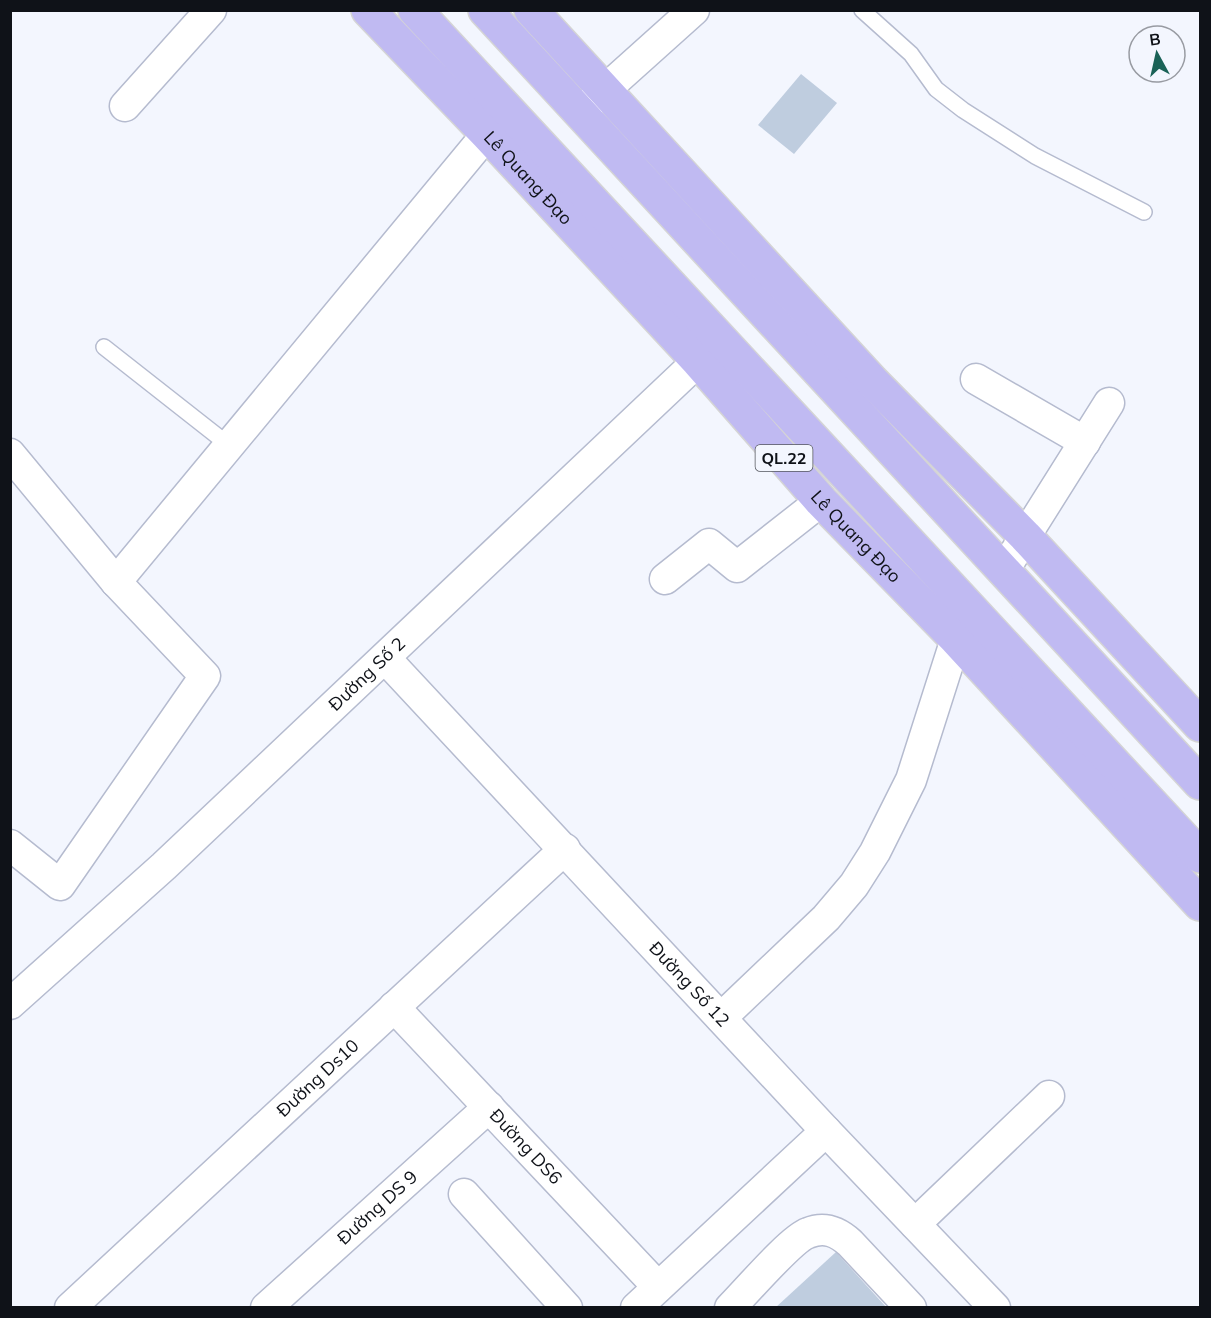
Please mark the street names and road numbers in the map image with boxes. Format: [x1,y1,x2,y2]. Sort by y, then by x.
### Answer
street label: Lê Quang Đạo [479,126,578,229]
road number: QL.22 [756,445,812,471]
street label: Lê Quang Đạo [806,485,906,587]
street label: Đường Số 2 [323,632,410,716]
street label: Đường Số 12 [644,937,735,1031]
street label: Đường Ds10 [271,1034,364,1122]
street label: Đường DS6 [485,1104,567,1189]
street label: Đường DS 9 [332,1165,422,1249]

